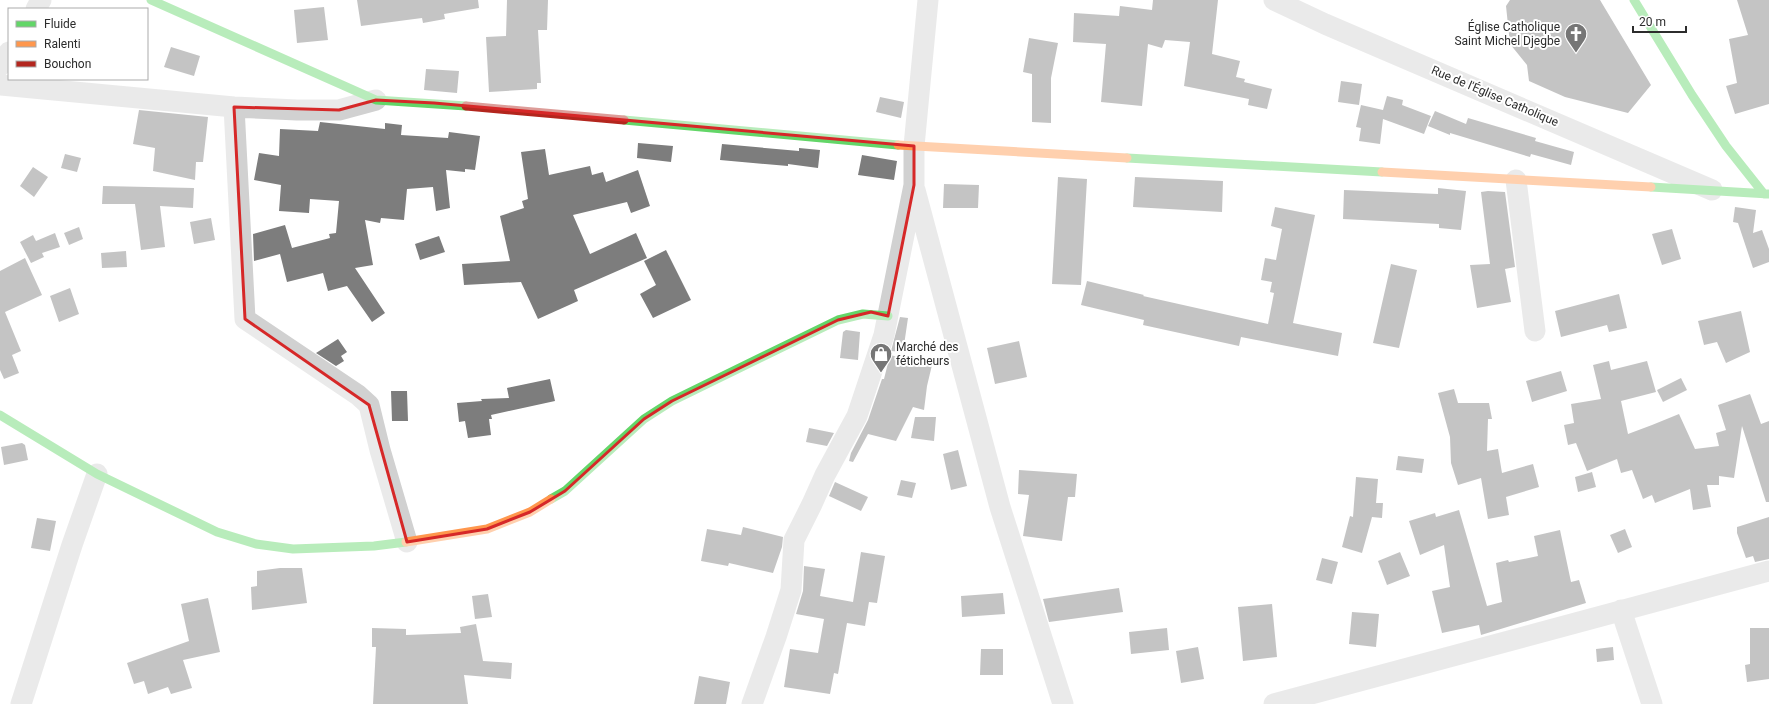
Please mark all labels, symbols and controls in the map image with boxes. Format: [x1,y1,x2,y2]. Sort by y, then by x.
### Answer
legend [8,8,148,80]
scale bar [1633,8,1686,34]
text: 20 m [1639,15,1666,29]
text: Fluide [44,17,76,31]
place label: Église Catholique Saint Michel Djegbe [1454,19,1560,48]
church icon: Église Catholique Saint Michel Djegbe [1563,21,1589,54]
text: Ralenti [44,37,81,51]
text: Bouchon [44,57,91,71]
street label: Rue de l'Église Catholique [1429,62,1561,129]
place label: Marché des féticheurs [896,340,959,368]
shop icon: Marché des féticheurs [868,341,894,374]

